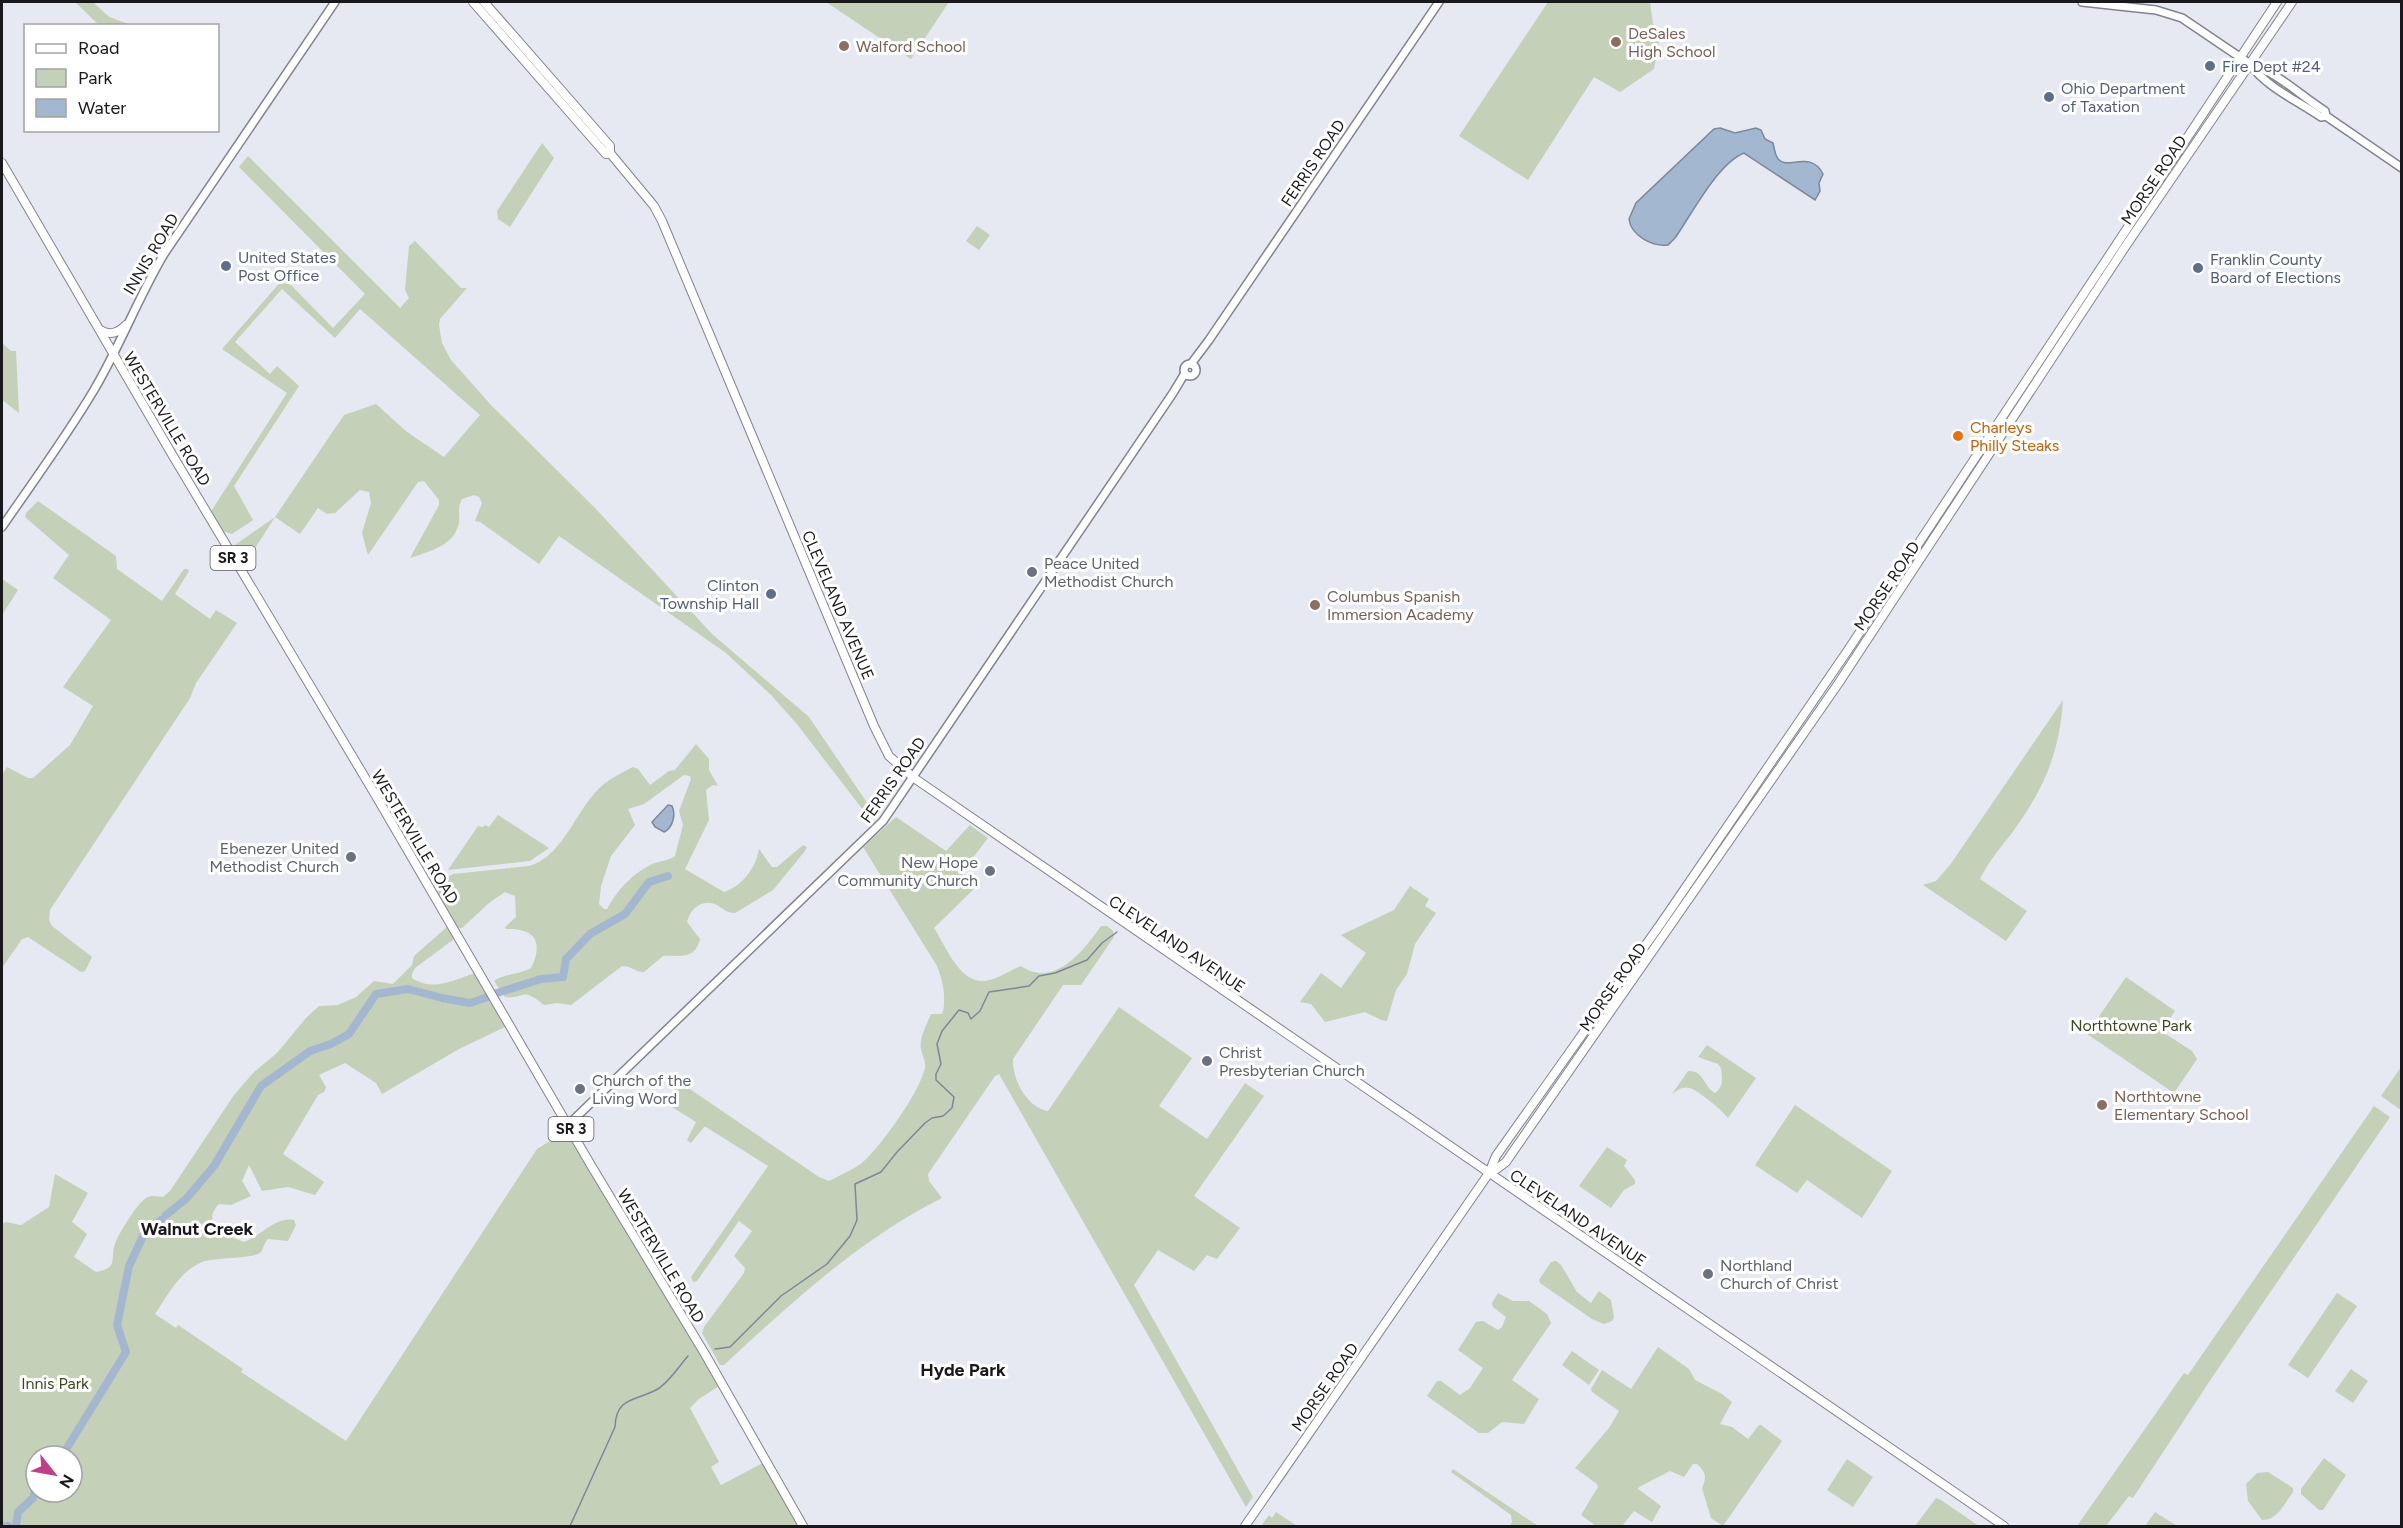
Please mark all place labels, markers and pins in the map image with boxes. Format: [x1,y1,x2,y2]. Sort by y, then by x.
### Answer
place label: DeSales High School [1628,24,1716,61]
marker: DeSales High School [1609,35,1623,49]
place label: Walford School [856,37,966,56]
marker: Walford School [837,39,851,53]
place label: Fire Dept #24 [2222,57,2321,76]
marker: Fire Dept #24 [2203,59,2217,73]
place label: Ohio Department of Taxation [2061,79,2185,116]
marker: Ohio Department of Taxation [2042,90,2056,104]
place label: United States Post Office [238,248,336,285]
place label: Franklin County Board of Elections [2210,250,2341,287]
marker: United States Post Office [219,259,233,273]
marker: Franklin County Board of Elections [2191,261,2205,275]
place label: Charleys Philly Steaks [1970,418,2059,455]
marker: Charleys Philly Steaks [1951,429,1965,443]
place label: Peace United Methodist Church [1044,554,1174,591]
marker: Peace United Methodist Church [1025,565,1039,579]
place label: Clinton Township Hall [660,576,759,613]
marker: Clinton Township Hall [764,587,778,601]
place label: Columbus Spanish Immersion Academy [1327,587,1474,624]
marker: Columbus Spanish Immersion Academy [1308,598,1322,612]
place label: Ebenezer United Methodist Church [210,839,339,876]
marker: Ebenezer United Methodist Church [344,850,358,864]
place label: New Hope Community Church [838,853,978,890]
marker: New Hope Community Church [983,864,997,878]
place label: Christ Presbyterian Church [1219,1043,1365,1080]
marker: Christ Presbyterian Church [1200,1054,1214,1068]
place label: Church of the Living Word [592,1071,691,1108]
marker: Church of the Living Word [573,1082,587,1096]
place label: Northtowne Elementary School [2114,1087,2248,1124]
marker: Northtowne Elementary School [2095,1098,2109,1112]
place label: Northland Church of Christ [1720,1256,1839,1293]
marker: Northland Church of Christ [1701,1267,1715,1281]

